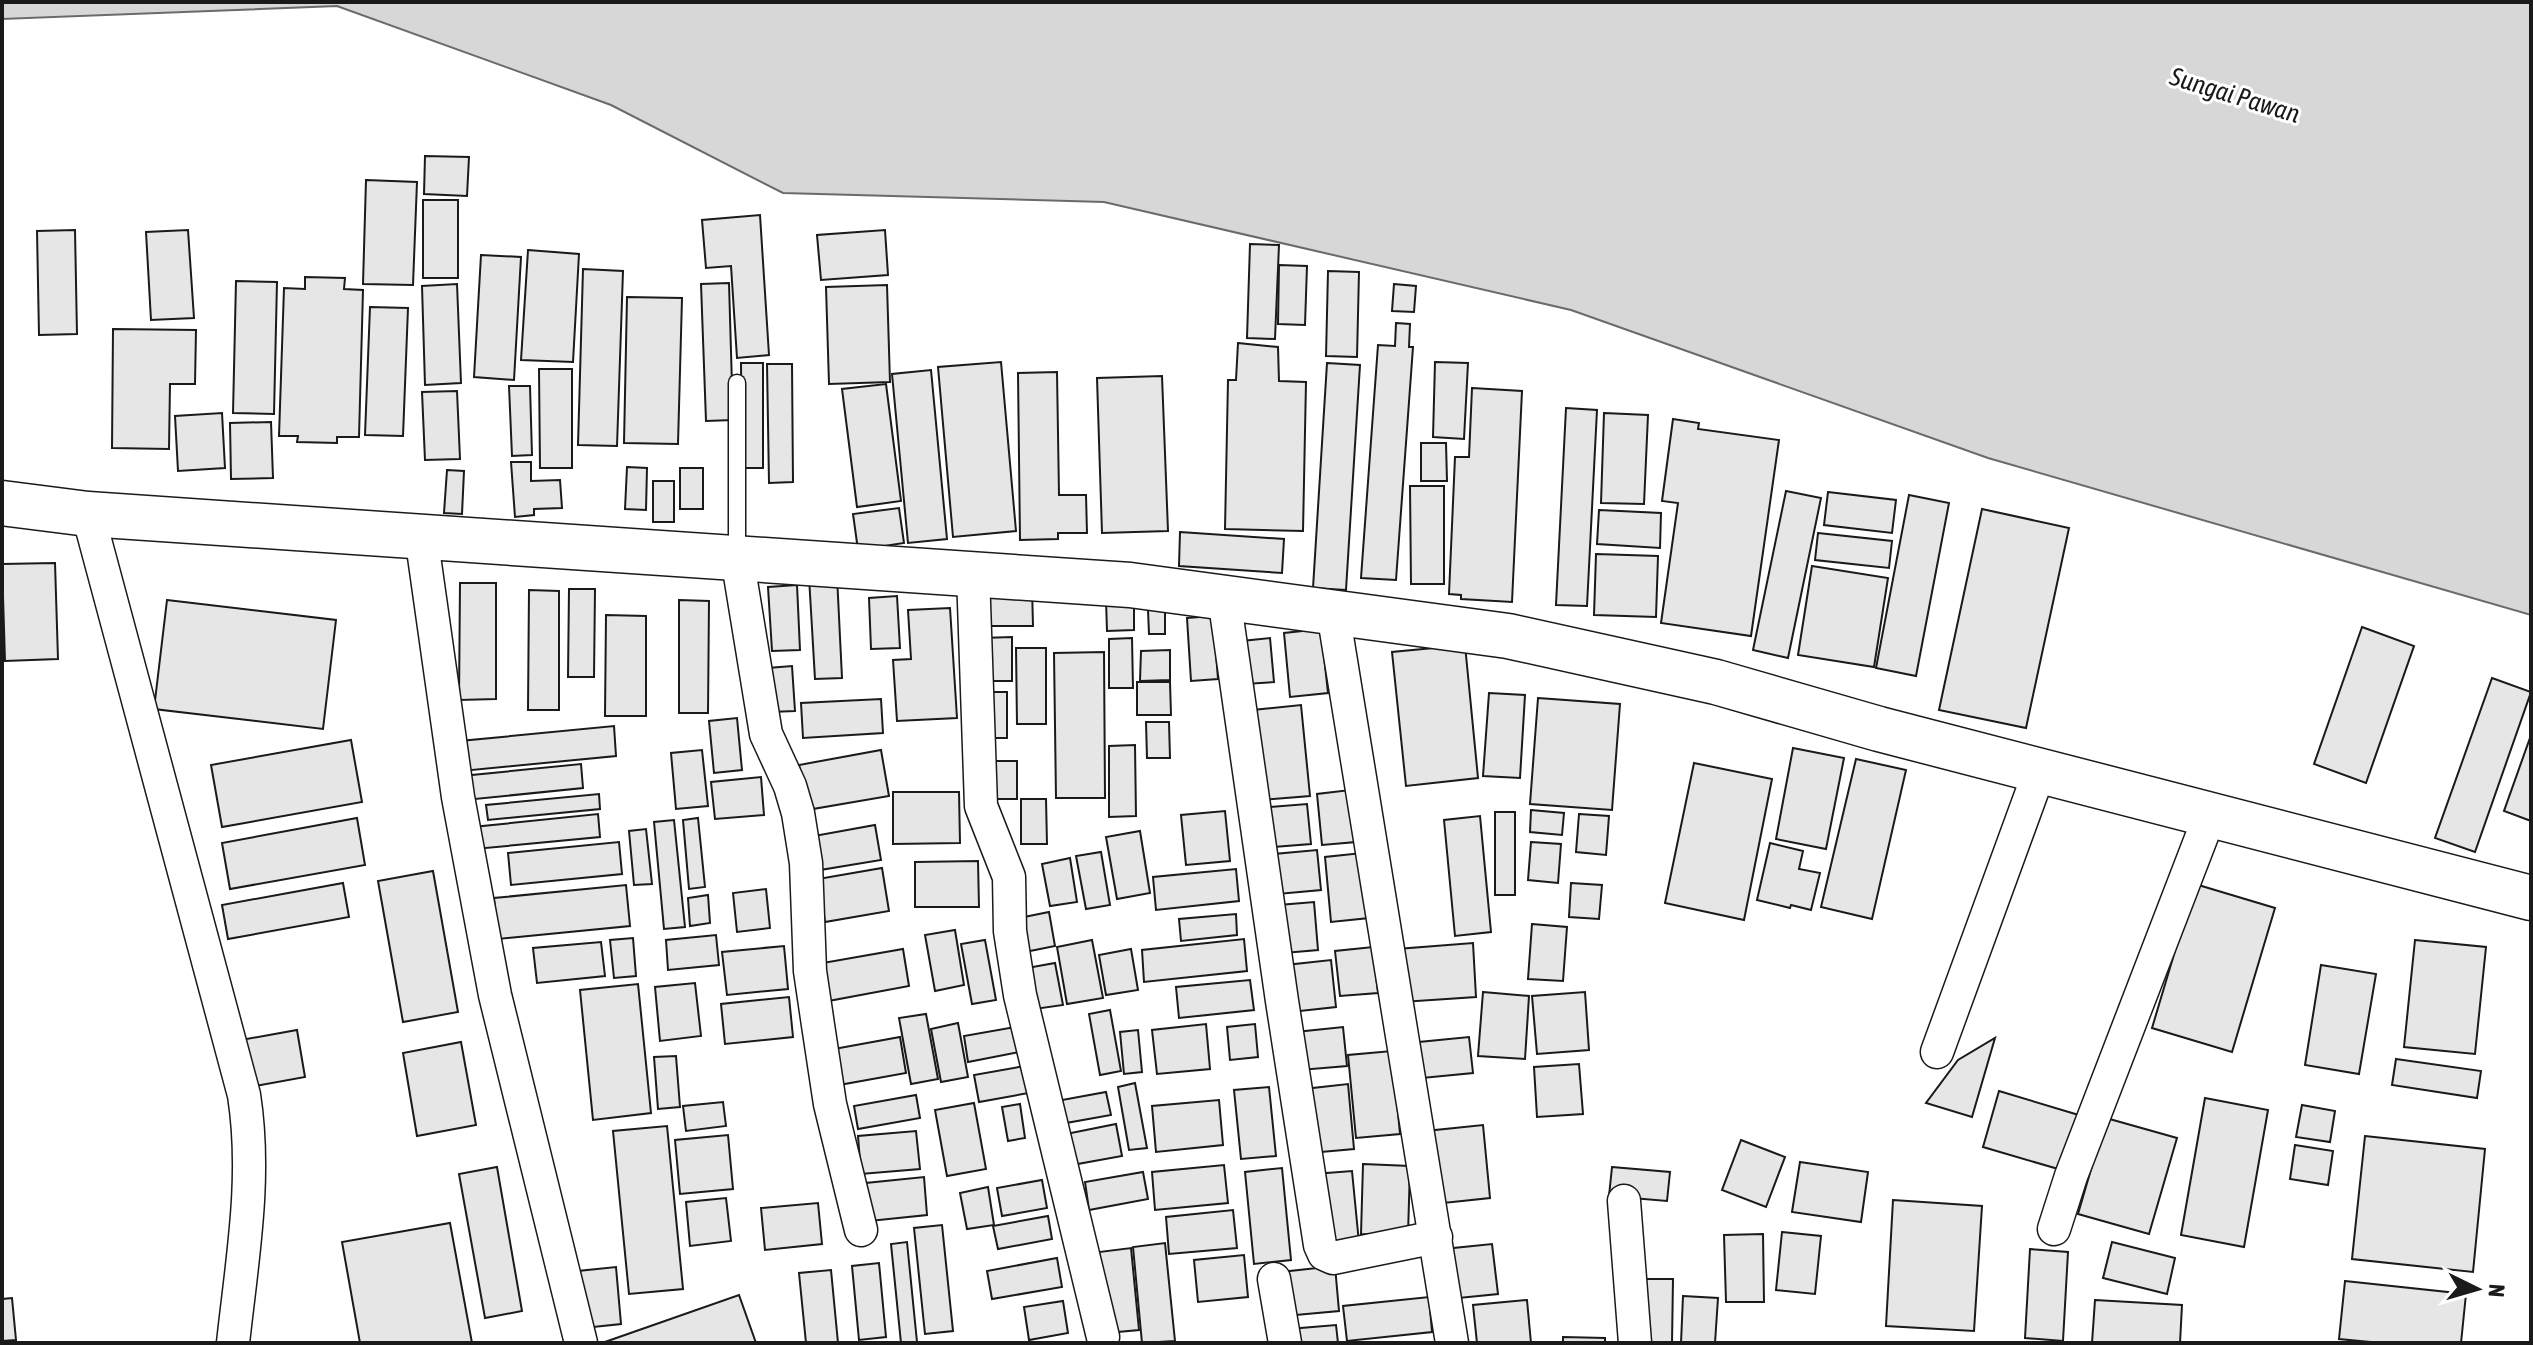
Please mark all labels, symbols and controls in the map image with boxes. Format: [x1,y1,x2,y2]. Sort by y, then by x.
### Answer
water label: Sungai Pawan [2166,61,2304,129]
north arrow [2437,1249,2517,1329]
text: N [2483,1283,2510,1298]

